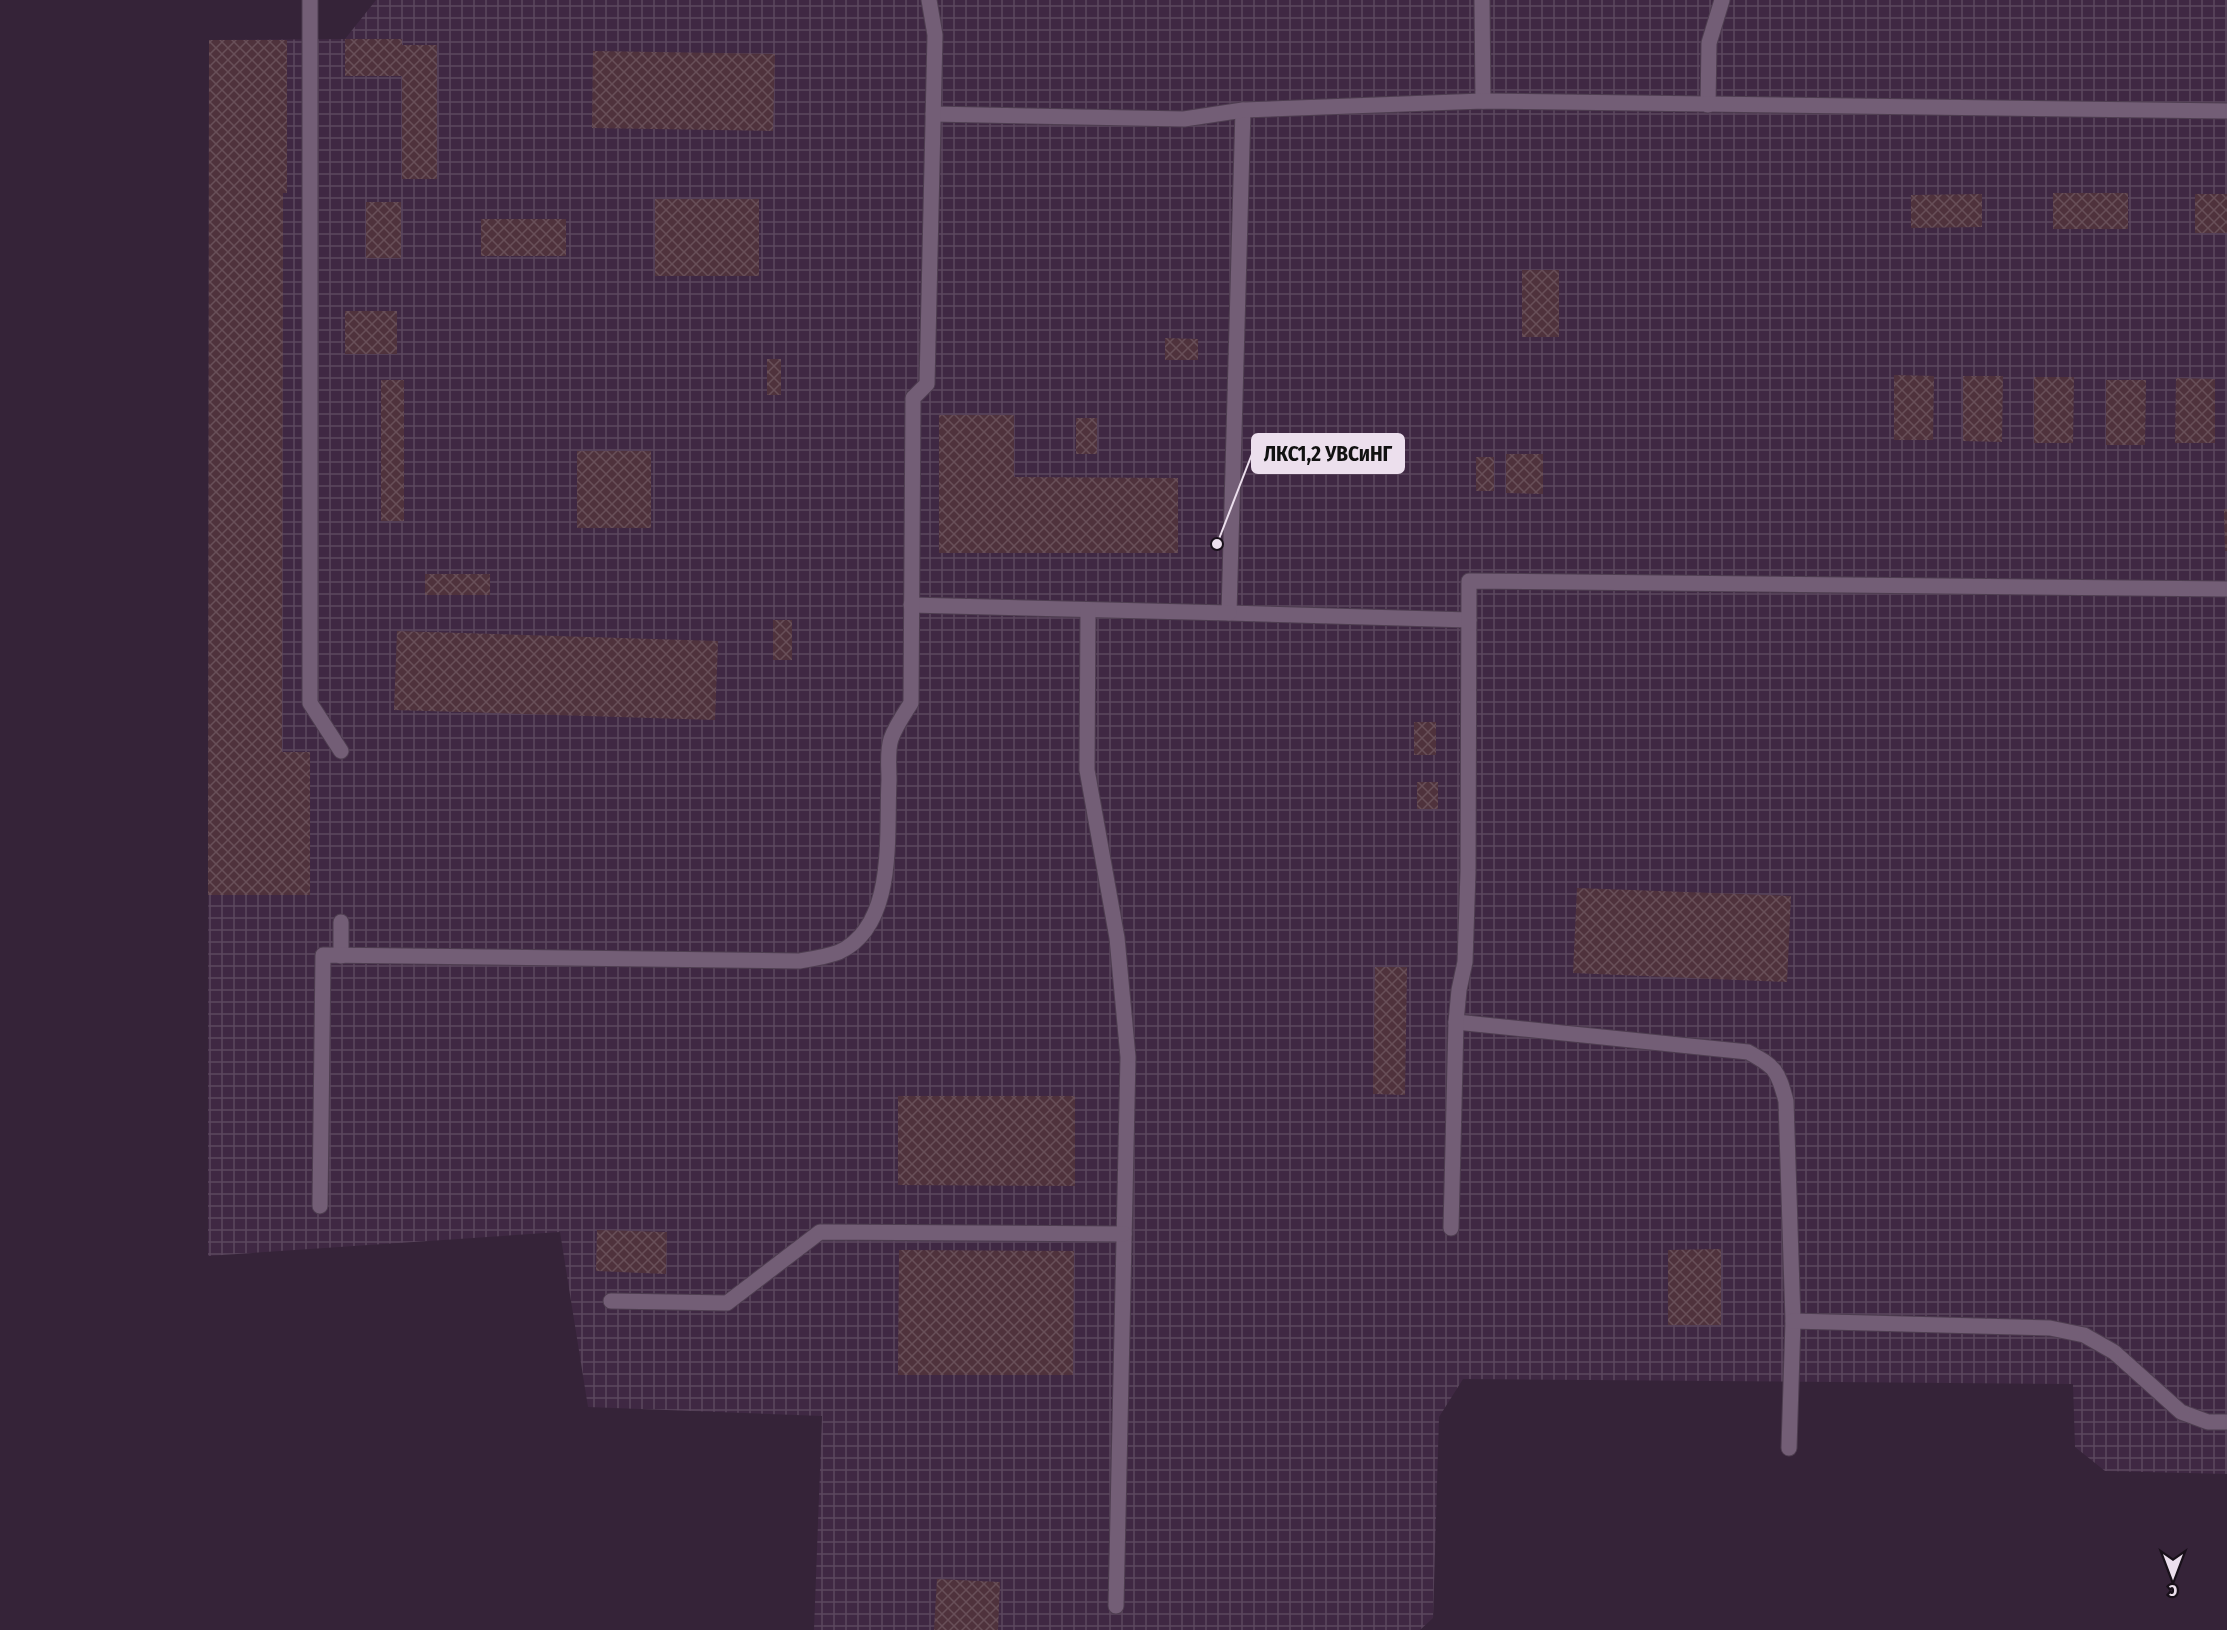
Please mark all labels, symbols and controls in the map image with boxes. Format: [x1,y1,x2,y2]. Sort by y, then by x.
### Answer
callout: ЛКС1,2 УВСиНГ [1252,434,1404,473]
text: ЛКС1,2 УВСиНГ [1264,441,1393,467]
north arrow [2143,1546,2203,1606]
text: С [2168,1581,2177,1600]

